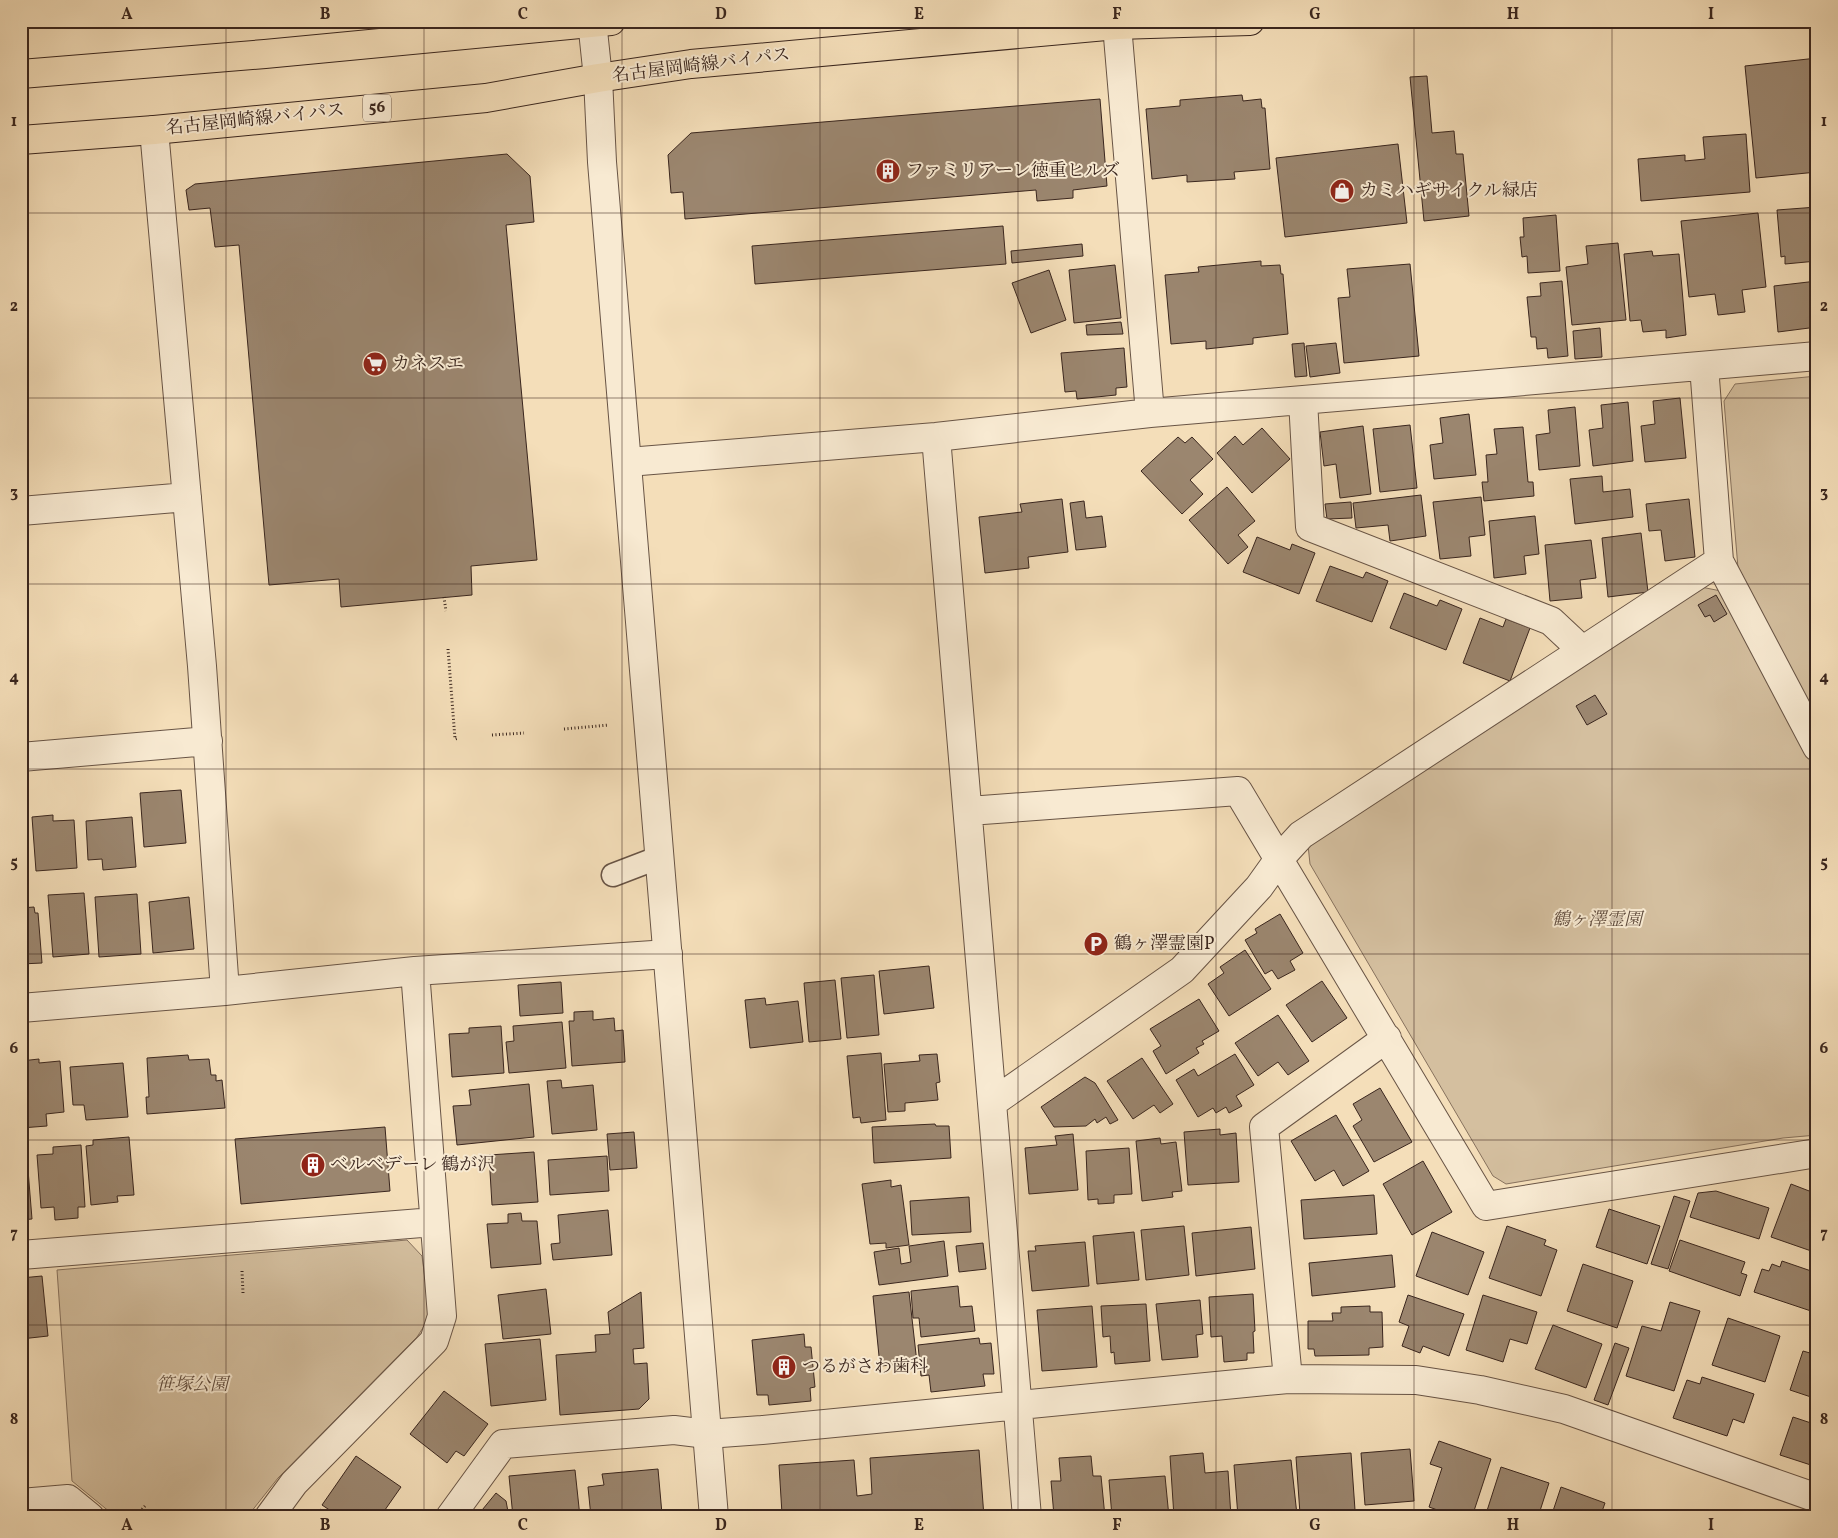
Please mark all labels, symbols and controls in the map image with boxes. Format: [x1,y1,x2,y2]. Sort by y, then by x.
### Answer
text: A [121,4,133,26]
text: B [320,4,331,26]
text: C [518,4,528,26]
text: D [715,4,727,26]
text: E [914,4,924,26]
text: F [1112,4,1122,26]
text: G [1309,4,1321,26]
text: H [1507,4,1519,26]
text: I [1708,4,1714,26]
street label: 名古屋岡崎線バイパス [610,43,792,89]
road number: 56 [363,95,391,122]
street label: 名古屋岡崎線バイパス [164,98,346,142]
text: 1 [11,111,17,133]
text: 1 [1821,111,1827,133]
building icon: ファミリアーレ徳重ヒルズ [875,158,901,184]
place label: ファミリアーレ徳重ヒルズ [906,159,1120,184]
shop icon: カミハギサイクル緑店 [1329,178,1355,204]
place label: カミハギサイクル緑店 [1360,179,1538,204]
text: 2 [10,296,18,318]
text: 2 [1820,296,1828,318]
supermarket icon: カネスエ [362,351,388,377]
place label: カネスエ [392,352,464,377]
text: 3 [10,482,18,504]
text: 3 [1820,482,1828,504]
text: 4 [9,667,19,689]
text: 4 [1819,667,1829,689]
text: 5 [10,852,18,874]
text: 5 [1820,852,1828,874]
park label: 鶴ヶ澤霊園 [1552,908,1645,933]
parking icon: 鶴ヶ澤霊園P [1083,931,1109,957]
place label: 鶴ヶ澤霊園P [1114,932,1214,957]
text: 6 [10,1038,19,1060]
text: 6 [1820,1038,1829,1060]
building icon: ベルベデーレ 鶴が沢 [300,1152,326,1178]
place label: ベルベデーレ 鶴が沢 [330,1153,495,1178]
text: 7 [10,1223,18,1245]
text: 7 [1820,1223,1828,1245]
building icon: つるがさわ歯科 [771,1354,797,1380]
place label: つるがさわ歯科 [802,1355,928,1380]
park label: 笹塚公園 [156,1373,231,1398]
text: 8 [10,1409,18,1431]
text: 8 [1820,1409,1828,1431]
text: A [121,1515,133,1537]
text: B [320,1515,331,1537]
text: C [518,1515,528,1537]
text: D [715,1515,727,1537]
text: E [914,1515,924,1537]
text: F [1112,1515,1122,1537]
text: G [1309,1515,1321,1537]
text: H [1507,1515,1519,1537]
text: I [1708,1515,1714,1537]

